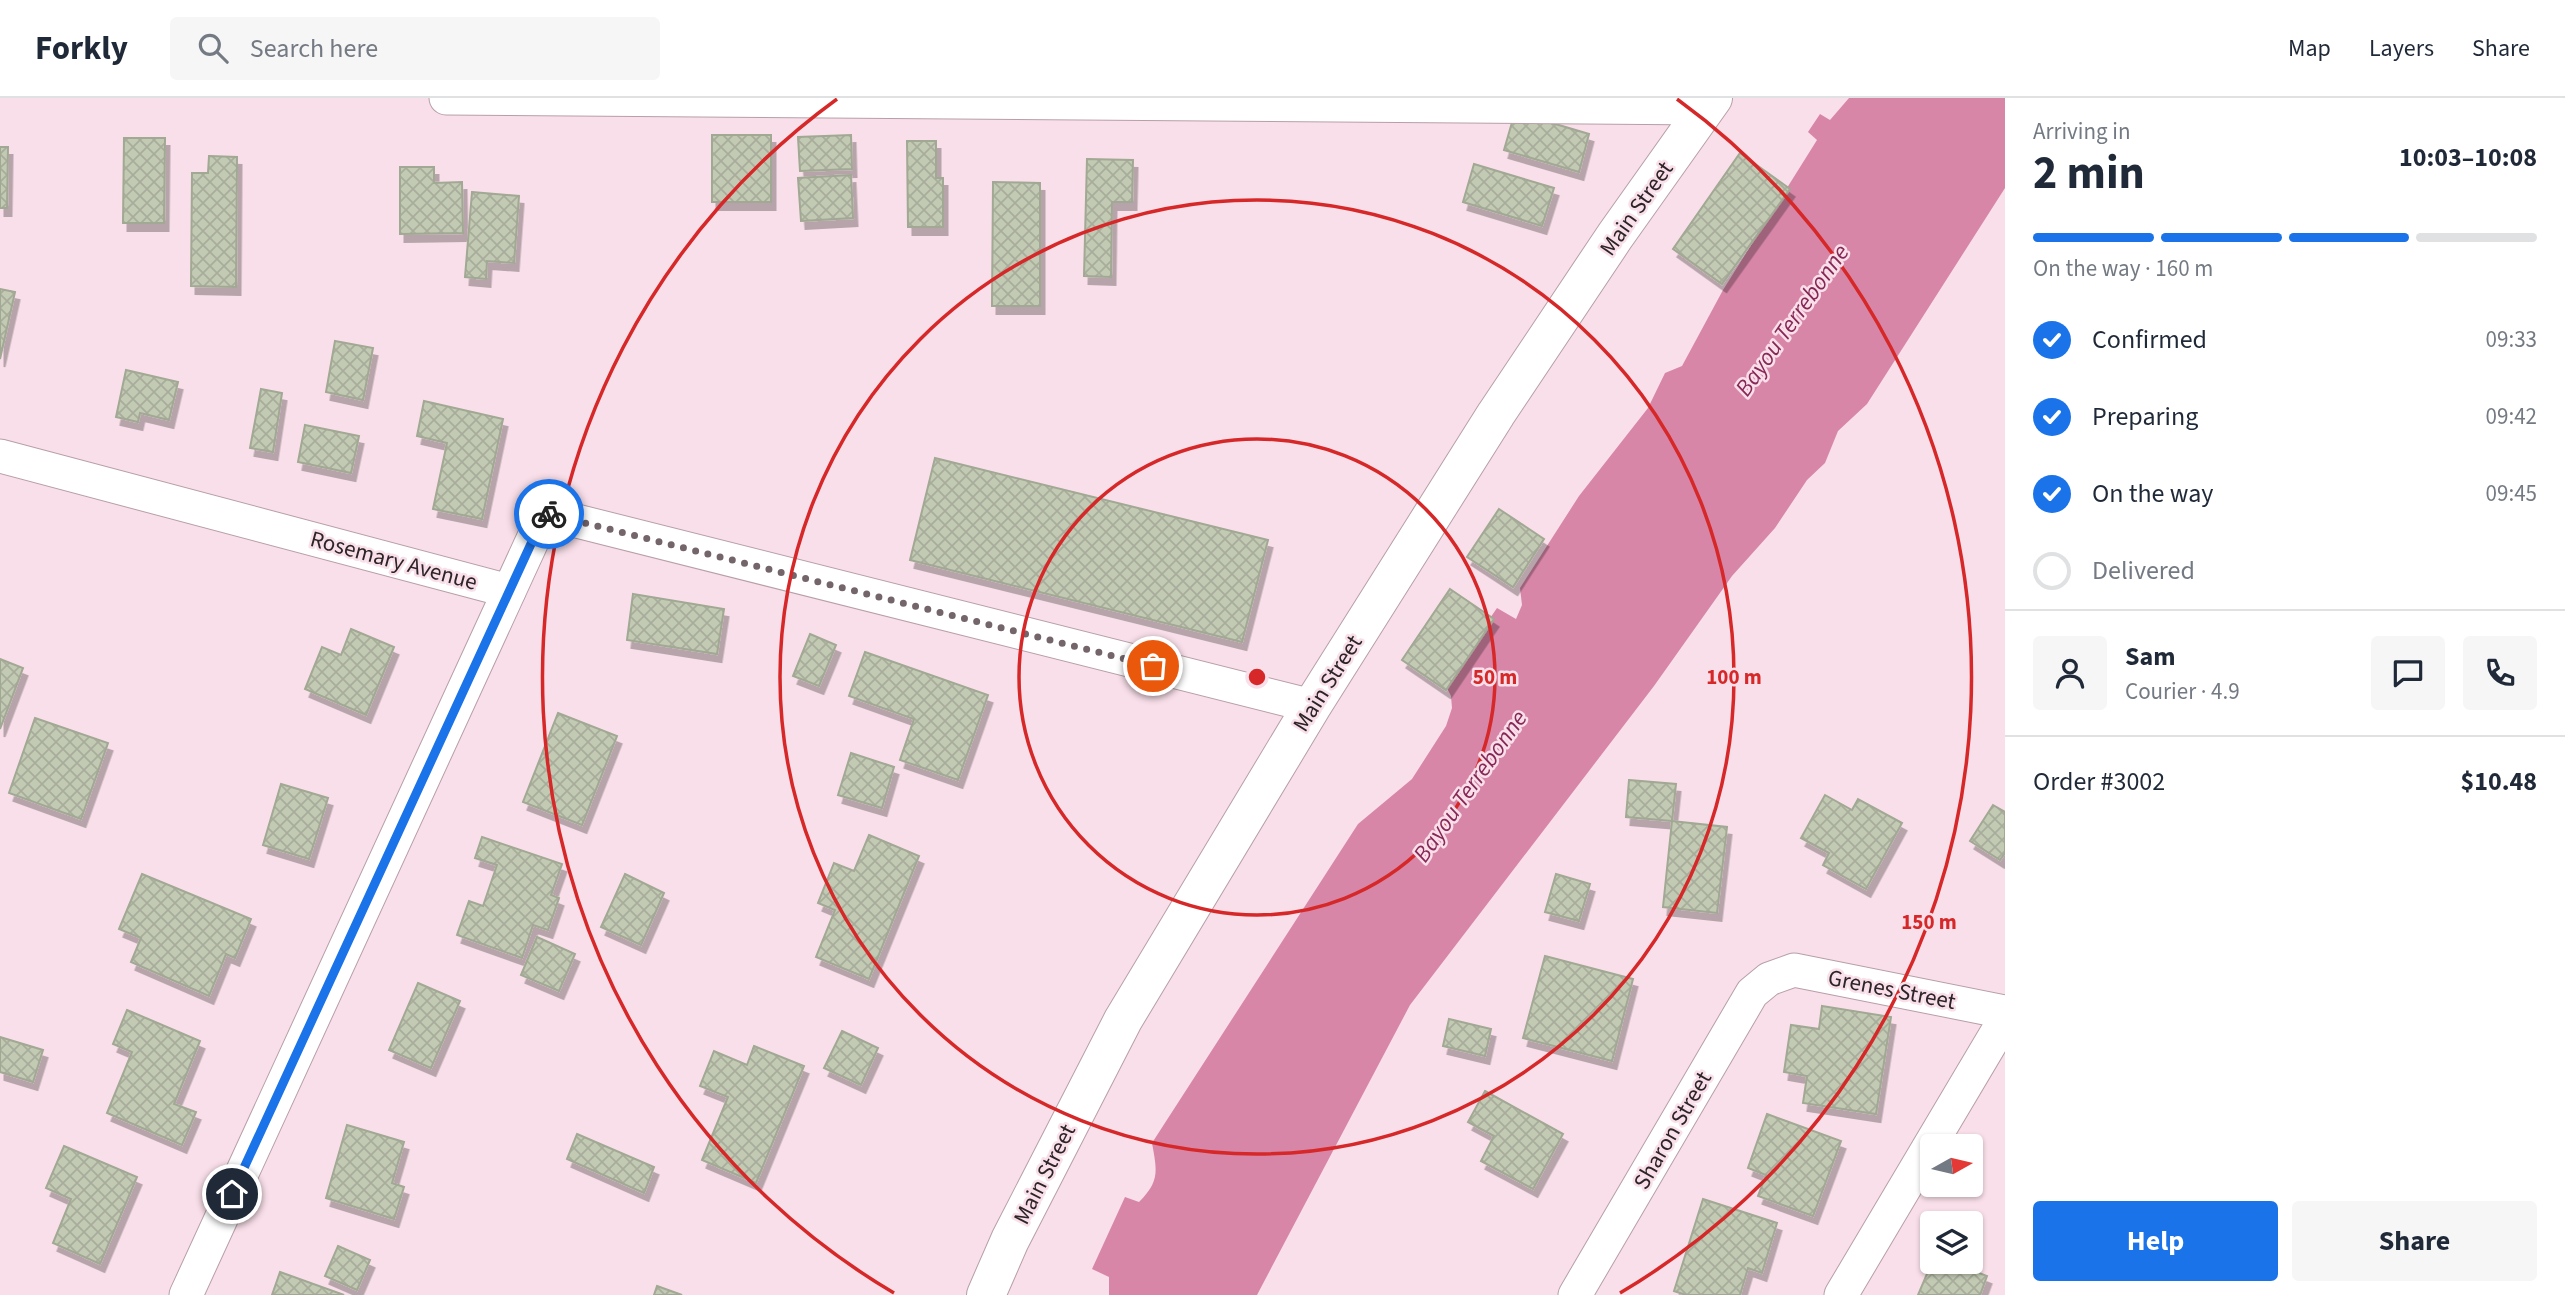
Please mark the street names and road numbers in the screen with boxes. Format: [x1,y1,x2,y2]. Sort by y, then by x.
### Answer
street label: Main Street [1592,154,1681,262]
street label: Rosemary Avenue [307,522,481,599]
street label: Main Street [1285,628,1370,738]
street label: Grenes Street [1825,961,1959,1018]
street label: Sharon Street [1625,1065,1720,1195]
street label: Main Street [1005,1118,1084,1230]

